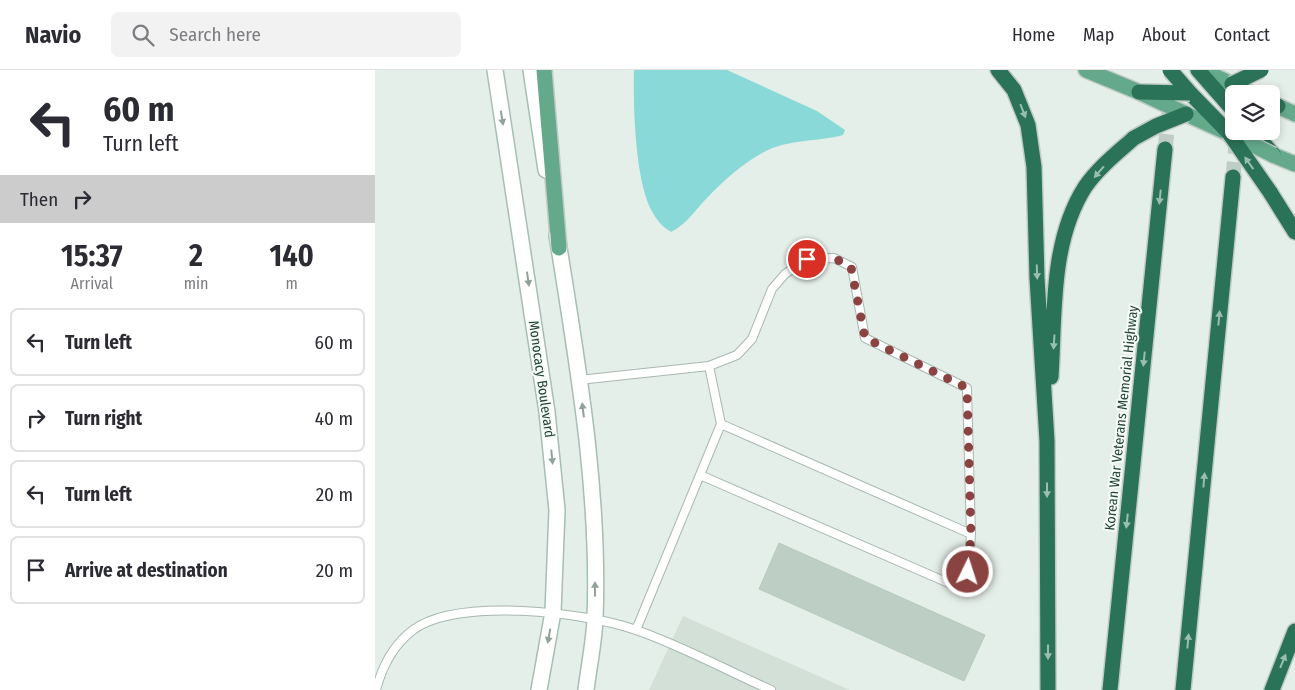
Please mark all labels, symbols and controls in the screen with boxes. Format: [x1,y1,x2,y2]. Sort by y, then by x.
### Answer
search box [111,12,461,57]
text: Navio [25,21,81,49]
icon: search [129,21,157,49]
text: Search here [169,23,261,46]
text: Home [1012,24,1055,46]
text: Map [1083,24,1114,46]
text: About [1142,24,1186,46]
text: Contact [1214,24,1270,46]
map controls [1225,85,1280,140]
button: layers [1225,85,1280,140]
text: 60 m [103,88,174,130]
icon: left [20,90,85,155]
one-way arrow [1019,104,1027,118]
one-way arrow [499,111,507,127]
text: Turn left [103,130,179,157]
one-way arrow [1244,156,1254,170]
one-way arrow [1093,165,1104,178]
icon: right [68,185,96,213]
text: Then [20,188,58,211]
one-way arrow [1156,189,1164,205]
text: 15:37 [61,238,123,274]
text: 2 [189,238,203,274]
text: 140 [269,238,314,274]
pin [786,238,828,280]
icon: arrive [793,245,821,273]
one-way arrow [1033,264,1041,280]
one-way arrow [525,271,533,287]
text: Arrival [71,274,113,293]
text: min [184,274,208,293]
text: m [286,274,298,293]
street label: Korean War Veterans Memorial Highway [1101,304,1142,532]
one-way arrow [1215,310,1223,326]
street label: Monocacy Boulevard [525,319,558,439]
icon: left [22,328,50,356]
text: Turn left [65,331,132,354]
text: 60 m [315,331,353,354]
one-way arrow [1049,334,1057,350]
one-way arrow [1140,351,1148,367]
one-way arrow [579,402,587,418]
icon: right [22,404,50,432]
text: Turn right [65,407,142,430]
text: 40 m [315,407,353,430]
one-way arrow [548,449,556,465]
one-way arrow [1200,471,1208,487]
icon: left [22,480,50,508]
one-way arrow [1043,482,1051,498]
text: Turn left [65,483,132,506]
text: 20 m [316,483,353,506]
one-way arrow [1123,513,1131,529]
position arrow [941,545,993,597]
icon: arrive [22,556,50,584]
text: Arrive at destination [65,559,228,582]
text: 20 m [316,559,353,582]
one-way arrow [591,581,599,597]
one-way arrow [544,629,552,645]
one-way arrow [1184,633,1192,649]
one-way arrow [1044,645,1052,661]
one-way arrow [1280,653,1288,668]

